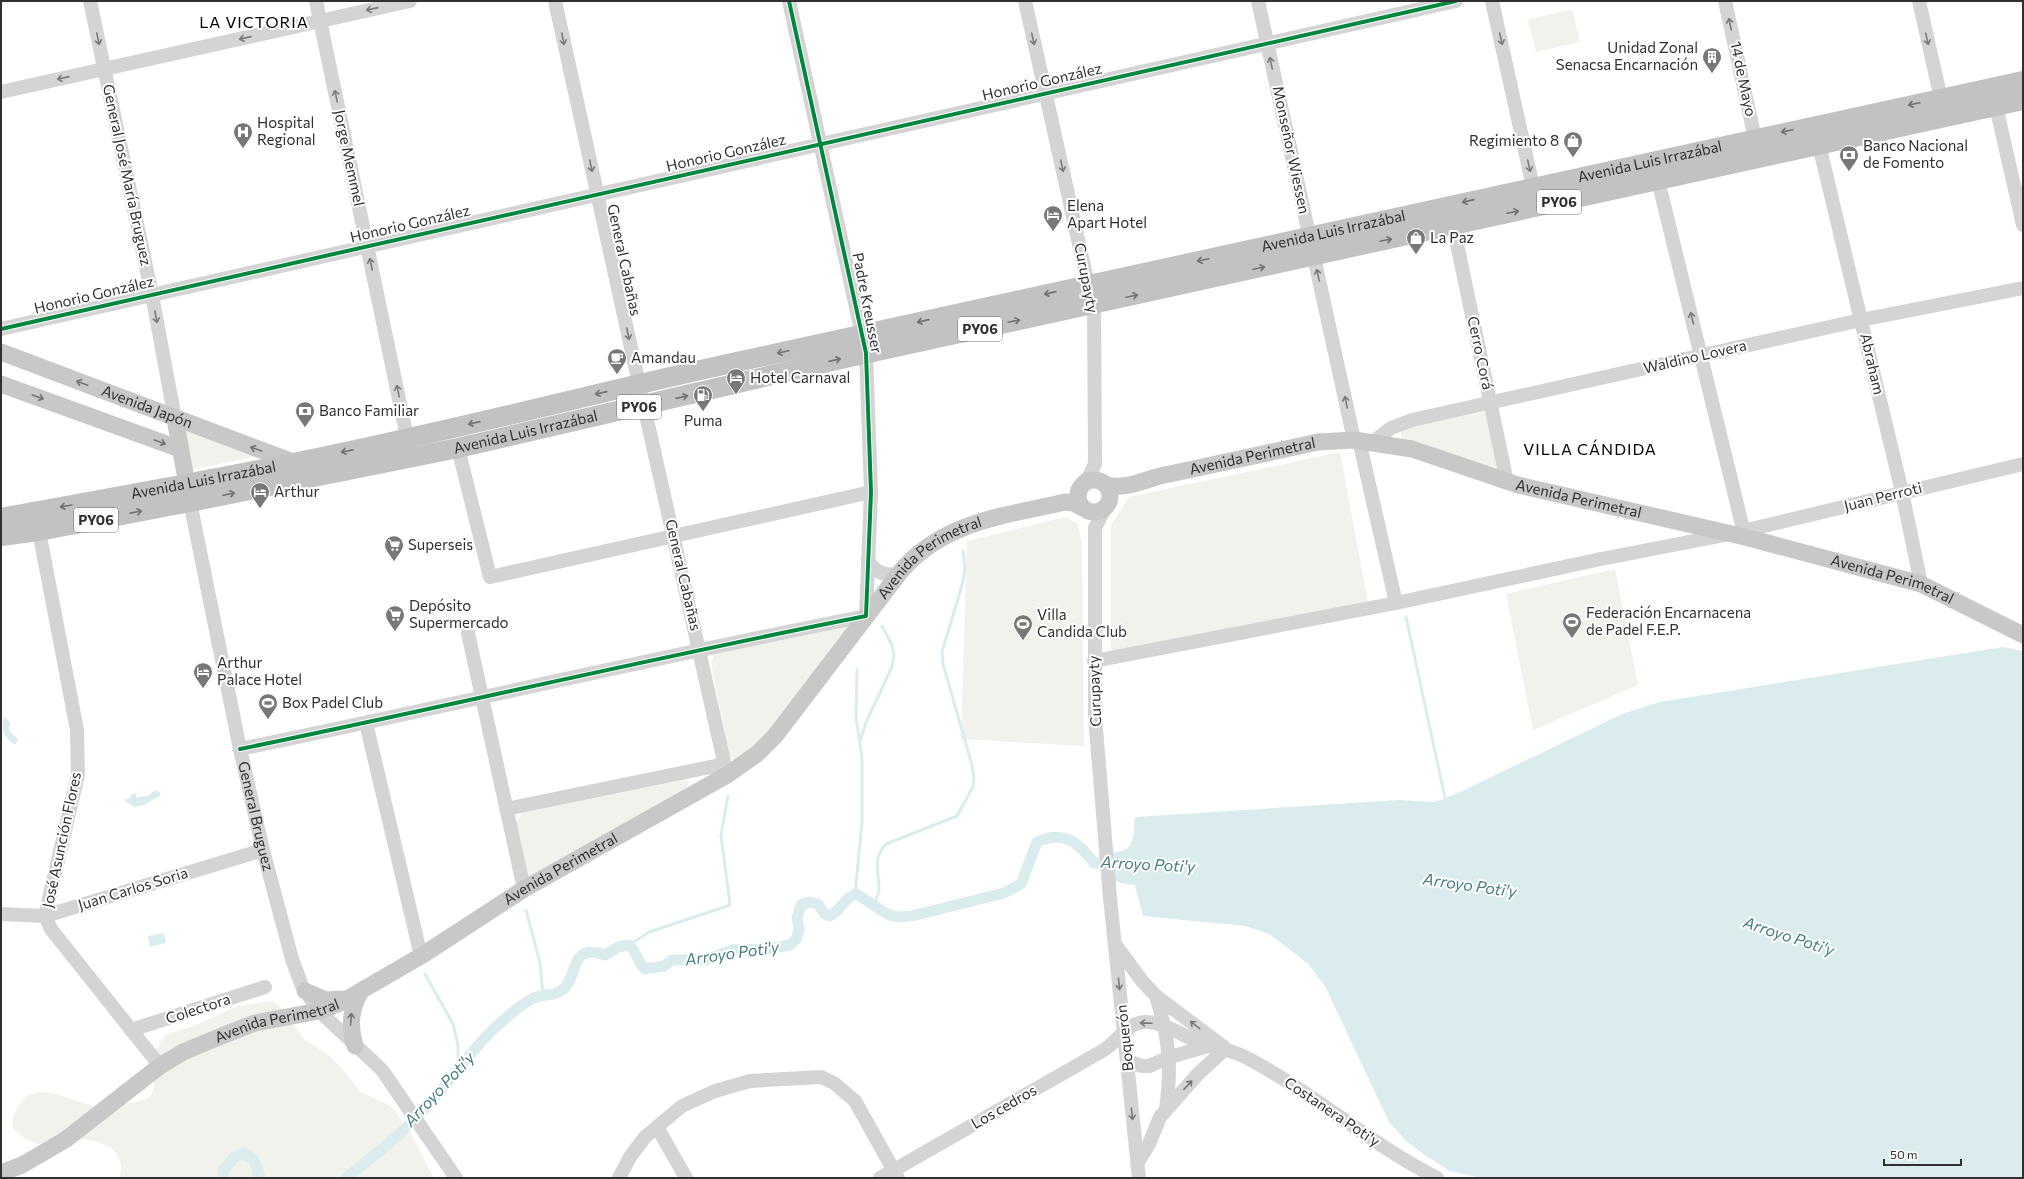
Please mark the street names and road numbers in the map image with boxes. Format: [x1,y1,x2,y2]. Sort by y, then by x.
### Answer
street label: 14 de Mayo [1727,40,1761,118]
street label: Honorio González [980,58,1103,104]
street label: General José María Bruguez [100,82,156,267]
street label: Monseñor Wiessen [1270,84,1314,215]
street label: Jorge Memmel [331,108,369,208]
street label: Honorio González [664,129,787,175]
street label: Avenida Luis Irrazábal [1576,136,1723,185]
road number: PY06 [1537,190,1581,214]
street label: Honorio González [348,200,471,246]
street label: General Cabañas [604,202,646,318]
street label: Avenida Luis Irrazábal [1259,206,1407,255]
street label: Curupayty [1071,241,1103,315]
street label: Padre Kreusser [849,251,887,355]
street label: Honorio González [32,271,155,317]
street label: Cerro Corá [1464,314,1498,391]
road number: PY06 [958,317,1002,341]
street label: Abraham [1857,331,1889,396]
street label: Waldino Lovera [1641,335,1748,377]
street label: Avenida Japón [99,381,195,431]
road number: PY06 [617,395,661,419]
street label: Avenida Luis Irrazábal [452,406,599,457]
street label: Avenida Perimetral [1188,433,1317,478]
street label: Avenida Luis Irrazábal [129,457,277,502]
street label: Avenida Perimetral [1514,475,1644,521]
street label: Juan Perroti [1842,478,1924,514]
road number: PY06 [74,508,118,532]
street label: Avenida Perimetral [873,512,984,602]
street label: General Cabañas [662,517,706,632]
street label: Avenida Perimetral [1829,550,1957,607]
street label: Curupayty [1084,655,1104,727]
street label: General Bruguez [235,760,278,873]
street label: José Asunción Flores [38,770,84,909]
street label: Avenida Perimetral [500,828,620,908]
street label: Juan Carlos Soria [76,863,190,913]
street label: Colectora [163,989,232,1027]
street label: Avenida Perimetral [212,994,341,1046]
street label: Boquerón [1112,1004,1136,1072]
street label: Costanera Poti'y [1281,1072,1384,1150]
street label: Los cedros [968,1080,1040,1132]

